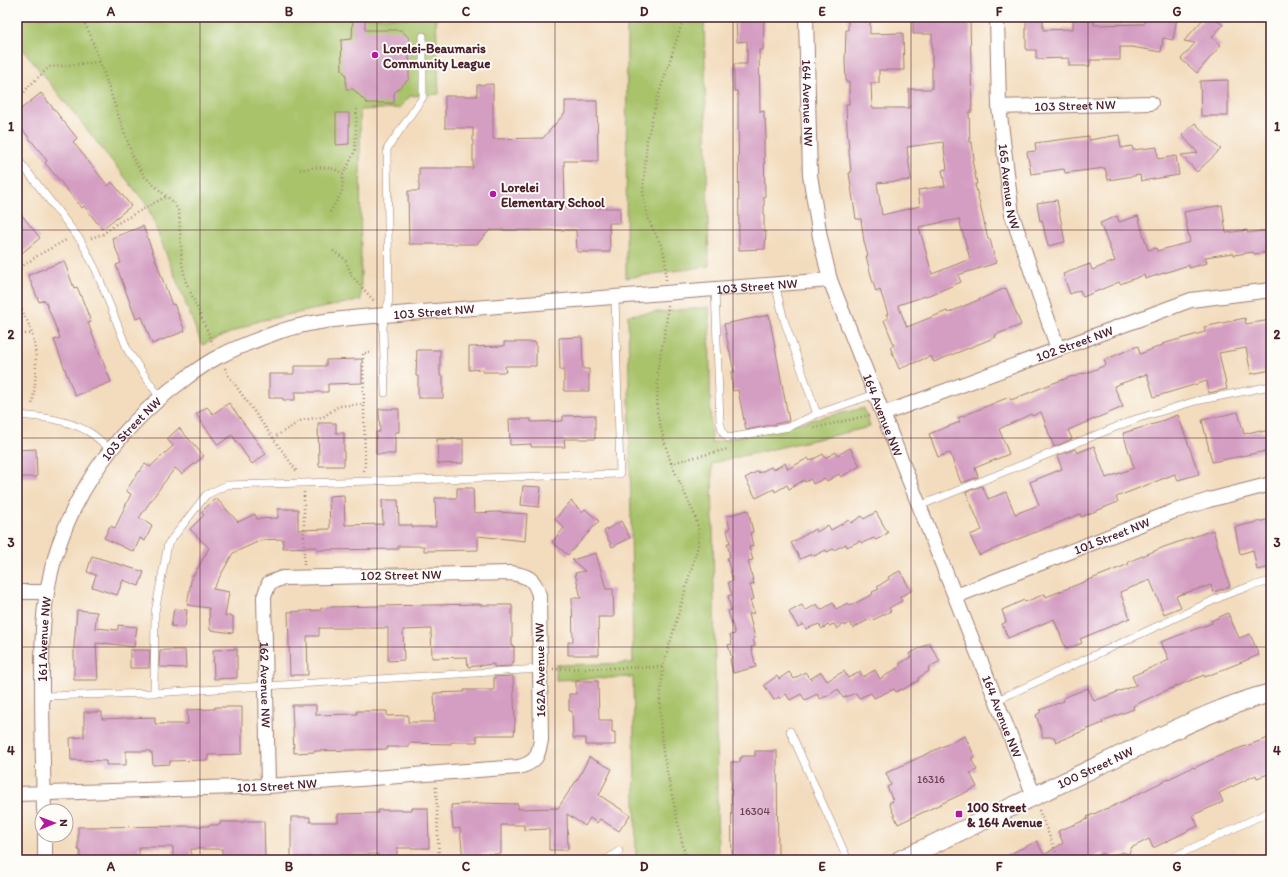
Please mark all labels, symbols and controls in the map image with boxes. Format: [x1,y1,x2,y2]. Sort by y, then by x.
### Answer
text: A [106,4,116,19]
text: B [285,4,294,19]
text: C [462,4,471,19]
text: D [640,4,649,19]
text: E [818,4,826,19]
text: F [996,4,1003,19]
text: G [1173,4,1182,19]
place label: Lorelei-Beaumaris Community League [383,41,490,72]
marker: Lorelei-Beaumaris Community League [370,50,380,60]
street label: 164 Avenue NW [800,59,817,147]
street label: 103 Street NW [1034,96,1116,114]
text: 1 [8,119,14,134]
text: 1 [1274,119,1280,134]
street label: 165 Avenue NW [996,143,1024,231]
place label: Lorelei Elementary School [501,180,605,211]
marker: Lorelei Elementary School [488,189,498,199]
street label: 103 Street NW [716,275,798,296]
street label: 103 Street NW [393,300,475,322]
street label: 102 Street NW [1034,322,1115,364]
text: 2 [8,327,15,342]
text: 2 [1274,327,1281,342]
street label: 164 Avenue NW [860,372,906,458]
street label: 103 Street NW [98,394,164,463]
street label: 101 Street NW [1072,514,1152,557]
text: 3 [7,535,15,550]
text: 3 [1273,535,1281,550]
street label: 102 Street NW [360,567,442,583]
street label: 161 Avenue NW [34,596,54,682]
street label: 162A Avenue NW [532,623,548,717]
street label: 162 Avenue NW [257,641,274,728]
street label: 164 Avenue NW [979,673,1025,759]
text: 4 [7,743,15,758]
street label: 100 Street NW [1055,743,1135,791]
text: 4 [1273,743,1281,758]
house number: 16316 [917,773,945,786]
street label: 101 Street NW [237,775,317,794]
place label: 100 Street & 164 Avenue [967,800,1043,830]
north arrow [34,803,74,843]
house number: 16304 [740,805,771,818]
marker: 100 Street & 164 Avenue [954,809,964,819]
text: N [57,819,70,827]
text: A [106,859,116,874]
text: B [285,859,294,874]
text: C [462,859,471,874]
text: D [640,859,649,874]
text: E [818,859,826,874]
text: F [996,859,1003,874]
text: G [1173,859,1182,874]

